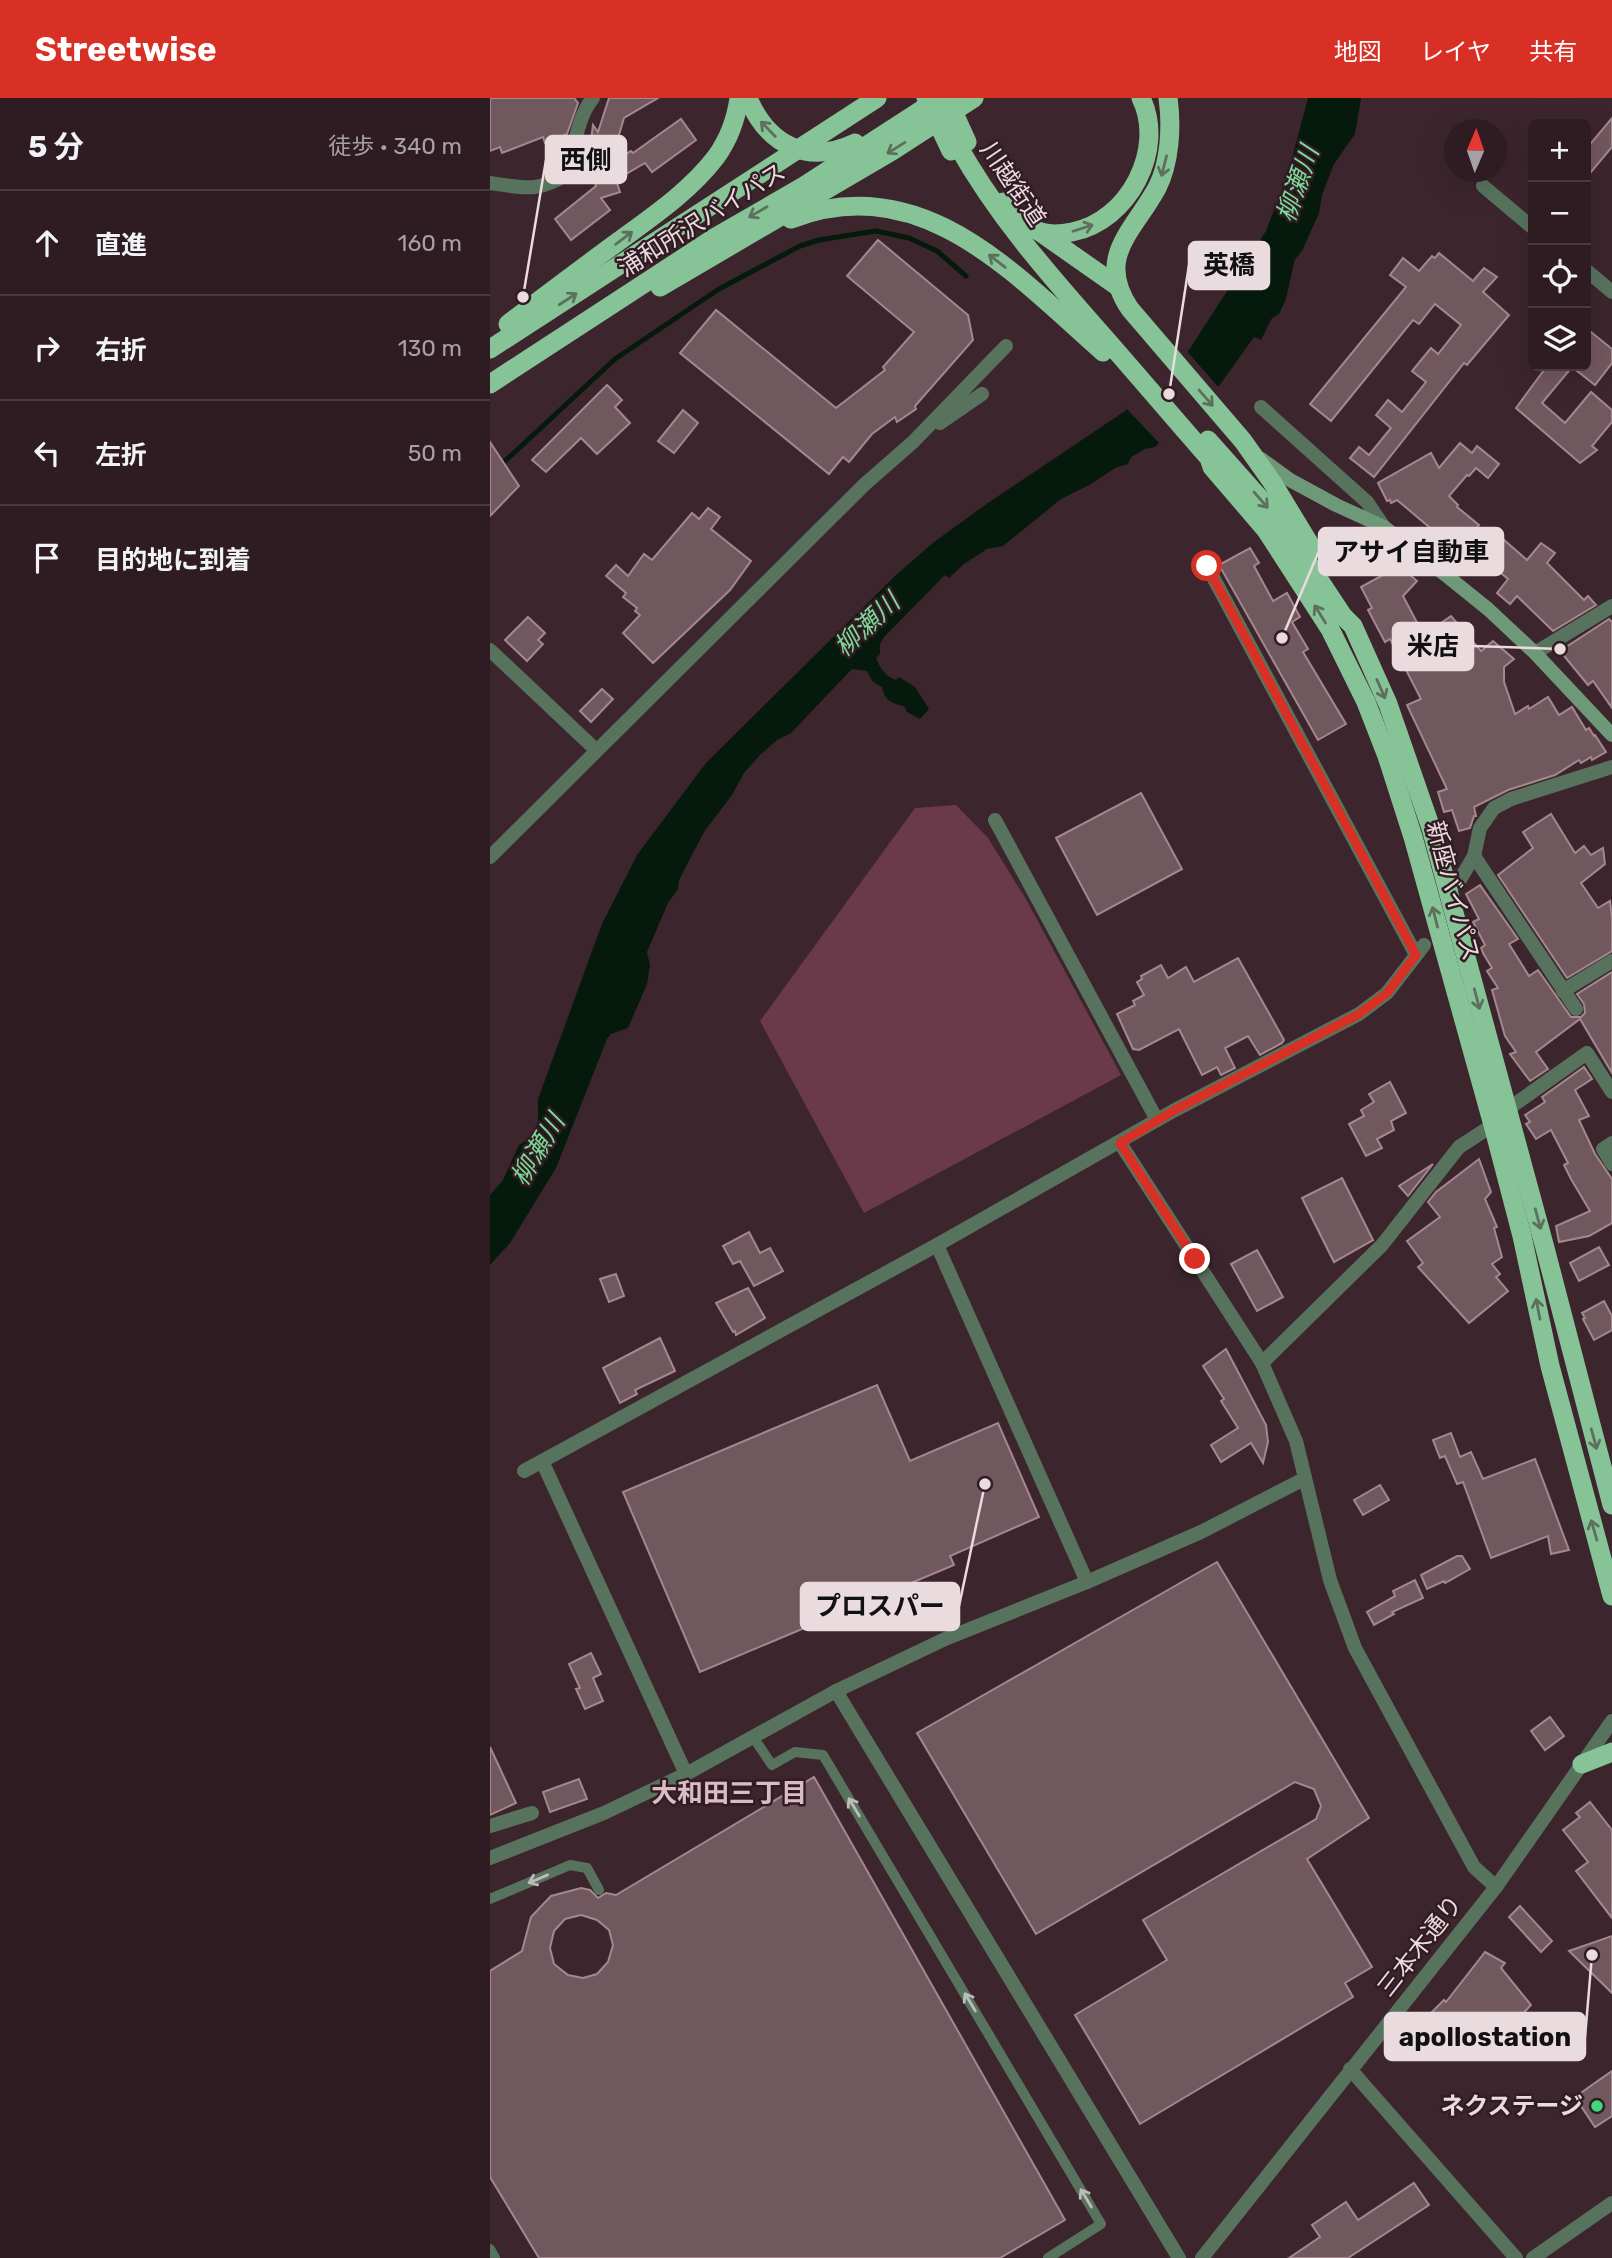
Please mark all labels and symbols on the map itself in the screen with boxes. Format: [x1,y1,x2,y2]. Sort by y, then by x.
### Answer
north arrow [1444,119,1507,182]
one-way arrow [759,120,776,137]
callout: 西側 [546,136,626,183]
street label: 川越街道 [975,136,1051,232]
water label: 柳瀬川 [1271,139,1326,226]
one-way arrow [886,141,906,155]
text: 西側 [560,145,612,176]
one-way arrow [1157,154,1170,176]
street label: 浦和所沢バイパス [613,157,791,283]
one-way arrow [748,206,768,220]
one-way arrow [1071,221,1093,234]
one-way arrow [614,230,632,245]
callout: 英橋 [1189,242,1269,289]
text: 英橋 [1203,250,1255,281]
one-way arrow [989,254,1007,269]
one-way arrow [558,291,577,306]
one-way arrow [1198,388,1214,406]
one-way arrow [1253,491,1269,509]
callout: アサイ自動車 [1319,528,1503,575]
text: アサイ自動車 [1333,537,1489,568]
route start [1191,550,1222,581]
water label: 柳瀬川 [828,585,908,663]
one-way arrow [1313,605,1328,624]
callout: 米店 [1393,623,1473,670]
text: 米店 [1407,631,1459,662]
one-way arrow [1375,677,1388,699]
street label: 新座バイパス [1421,818,1485,964]
one-way arrow [1428,906,1441,929]
one-way arrow [1471,987,1484,1010]
water label: 柳瀬川 [505,1106,573,1191]
one-way arrow [1532,1207,1545,1229]
route end [1179,1243,1210,1274]
one-way arrow [1530,1298,1544,1321]
one-way arrow [1588,1427,1601,1450]
one-way arrow [1587,1519,1600,1542]
callout: プロスパー [801,1583,959,1630]
text: プロスパー [815,1591,945,1622]
district label: 大和田三丁目 [651,1778,807,1809]
one-way arrow [847,1797,861,1817]
one-way arrow [528,1873,549,1886]
street label: 三本木通り [1372,1890,1468,2002]
one-way arrow [963,1993,977,2013]
callout: apollostation [1385,2013,1585,2060]
text: apollostation [1399,2022,1571,2053]
place label: ネクステージ [1440,2092,1583,2120]
marker: ネクステージ [1589,2098,1605,2114]
one-way arrow [1079,2189,1093,2209]

